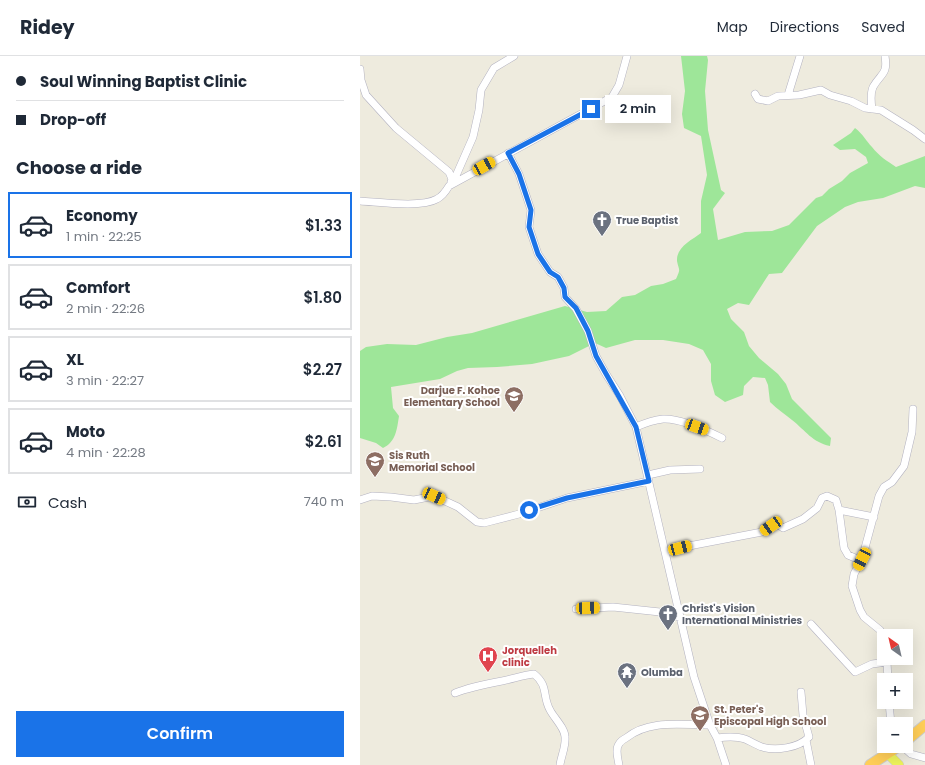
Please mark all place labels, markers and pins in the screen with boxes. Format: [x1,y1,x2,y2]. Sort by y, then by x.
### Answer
church icon: True Baptist [591,209,613,237]
place label: True Baptist [616,213,678,228]
place label: Darjue F. Kohoe Elementary School [404,383,500,410]
school or university icon: Darjue F. Kohoe Elementary School [503,385,525,413]
place label: Sis Ruth Memorial School [389,448,475,475]
school or university icon: Sis Ruth Memorial School [364,450,386,478]
place label: Christ's Vision International Ministries [682,601,803,628]
church icon: Christ's Vision International Ministries [657,603,679,631]
place label: Jorquelleh clinic [502,643,557,670]
hospital icon: Jorquelleh clinic [477,645,499,673]
temple icon: Olumba [616,661,638,689]
place label: Olumba [641,665,683,680]
place label: St. Peter's Episcopal High School [714,702,826,729]
school or university icon: St. Peter's Episcopal High School [689,704,711,732]

